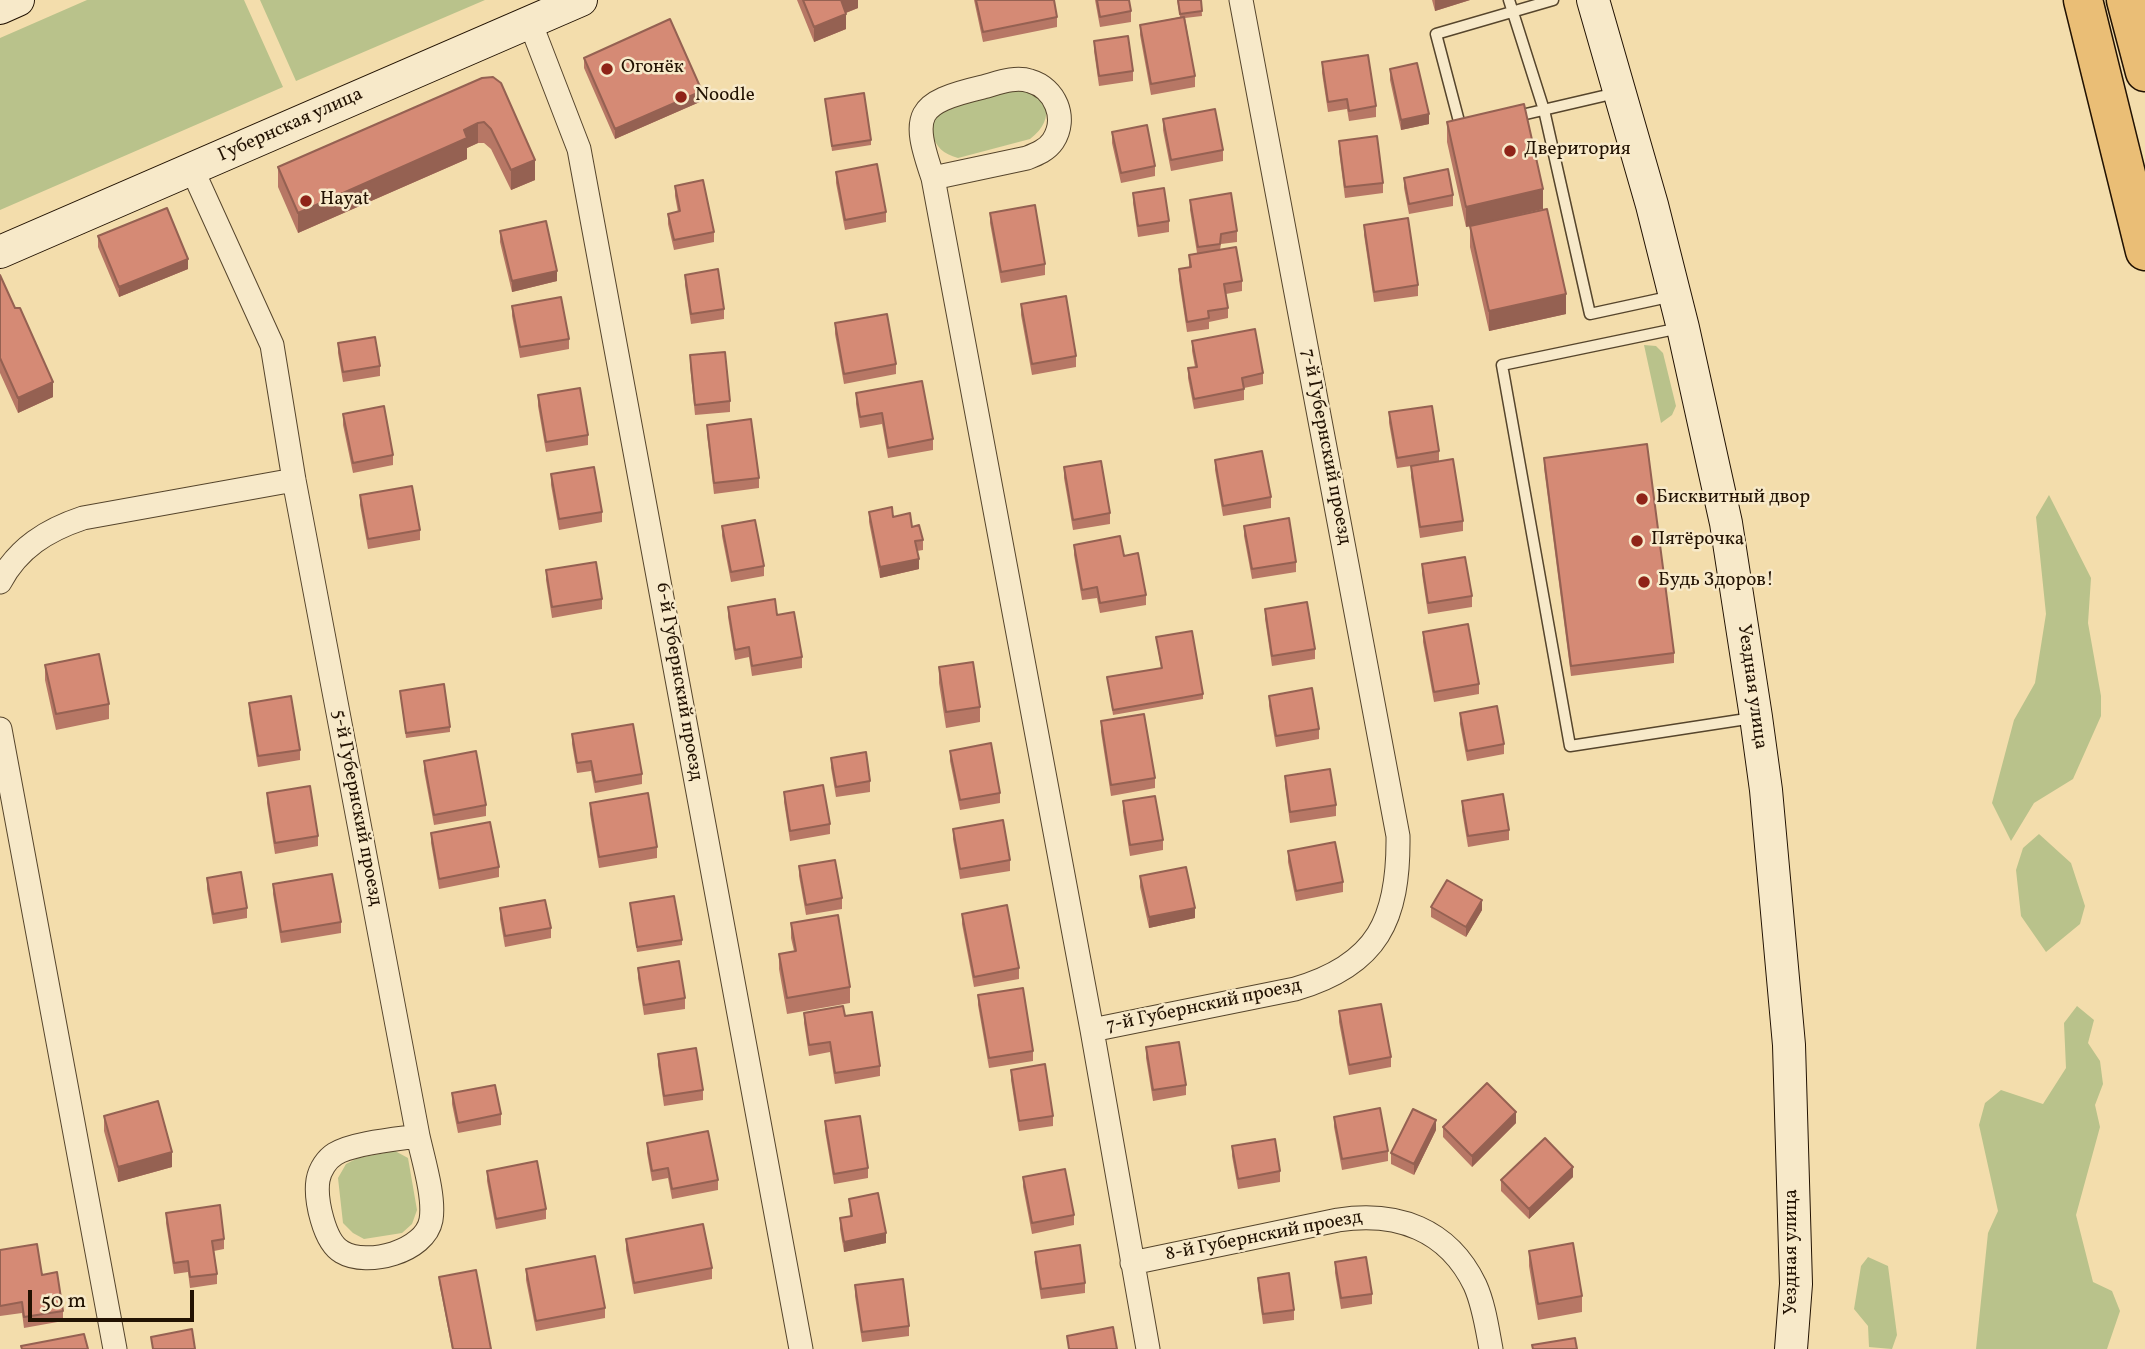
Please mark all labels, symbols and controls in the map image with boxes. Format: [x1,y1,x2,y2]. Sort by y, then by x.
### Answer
place label: Огонёк [621,58,684,80]
marker: Огонёк [599,61,615,77]
street label: Губернская улица [215,84,367,168]
place label: Noodle [695,86,755,108]
marker: Noodle [673,89,689,105]
place label: Дверитория [1524,140,1631,162]
marker: Дверитория [1502,143,1518,159]
place label: Hayat [320,190,369,212]
marker: Hayat [298,193,314,209]
street label: 7-й Губернский проезд [1295,347,1355,547]
place label: Бисквитный двор [1656,488,1810,510]
marker: Бисквитный двор [1634,491,1650,507]
place label: Пятёрочка [1651,530,1744,552]
marker: Пятёрочка [1629,533,1645,549]
place label: Будь Здоров! [1658,571,1774,593]
marker: Будь Здоров! [1636,574,1652,590]
street label: 6-й Губернский проезд [649,581,707,783]
street label: Уездная улица [1731,623,1771,751]
street label: 5-й Губернский проезд [326,708,386,908]
street label: 7-й Губернский проезд [1104,975,1304,1039]
street label: Уездная улица [1782,1189,1804,1315]
street label: 8-й Губернский проезд [1164,1207,1364,1267]
scale bar [32,1276,198,1320]
text: 50 m [41,1287,86,1316]

